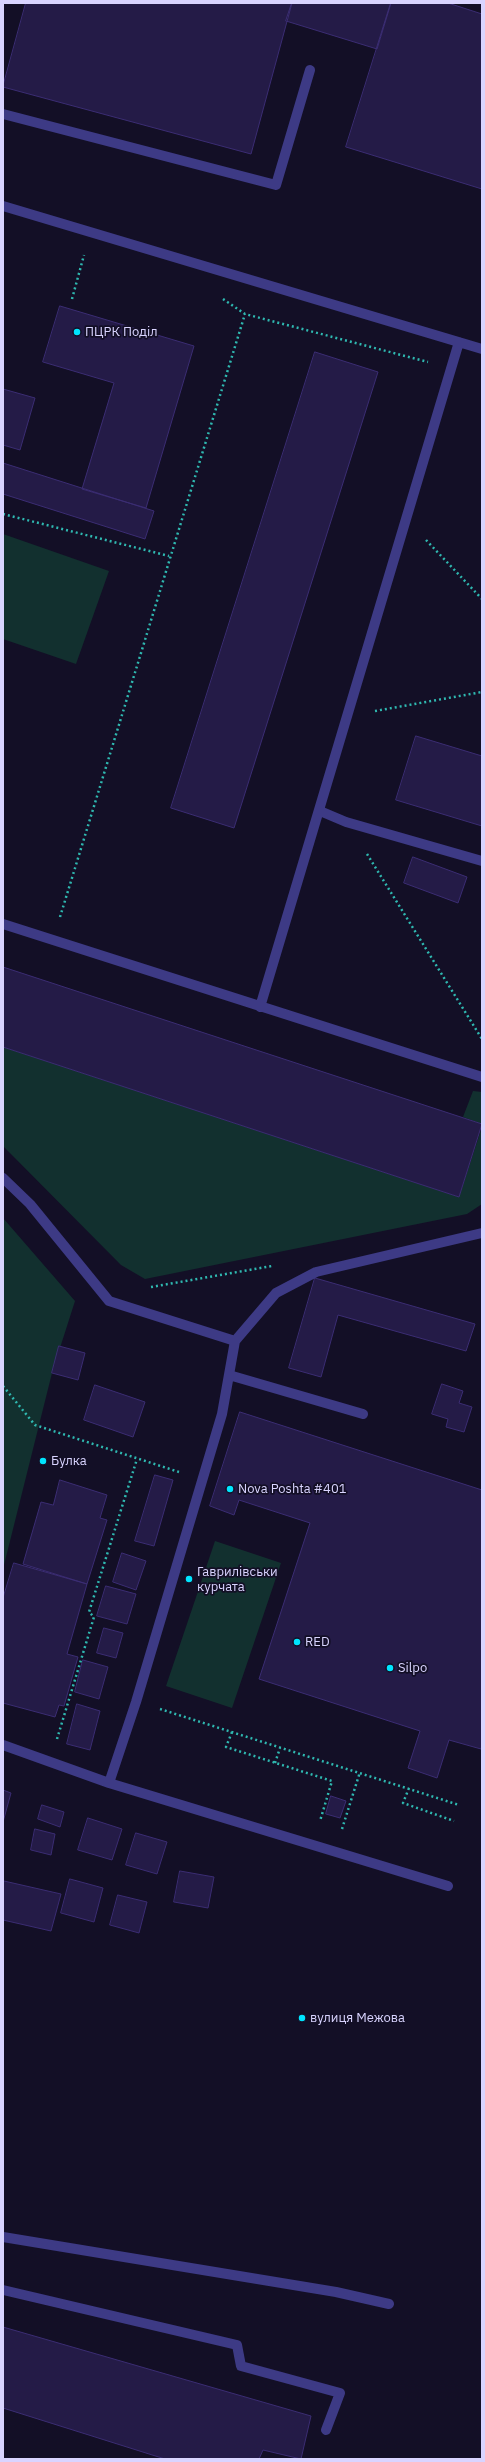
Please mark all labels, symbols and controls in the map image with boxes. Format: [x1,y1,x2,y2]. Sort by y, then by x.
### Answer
place label: ПЦРК Поділ [85,324,158,340]
marker: ПЦРК Поділ [72,327,82,337]
place label: Булка [51,1453,87,1469]
marker: Булка [38,1456,48,1466]
place label: Nova Poshta #401 [238,1481,347,1497]
marker: Nova Poshta #401 [225,1484,235,1494]
place label: Гаврилівськи курчата [197,1564,278,1595]
marker: Гаврилівськи курчата [184,1574,194,1584]
place label: RED [305,1634,330,1650]
marker: RED [292,1637,302,1647]
place label: Silpo [398,1660,427,1676]
marker: Silpo [385,1663,395,1673]
place label: вулиця Межова [310,2010,405,2026]
marker: вулиця Межова [297,2013,307,2023]

